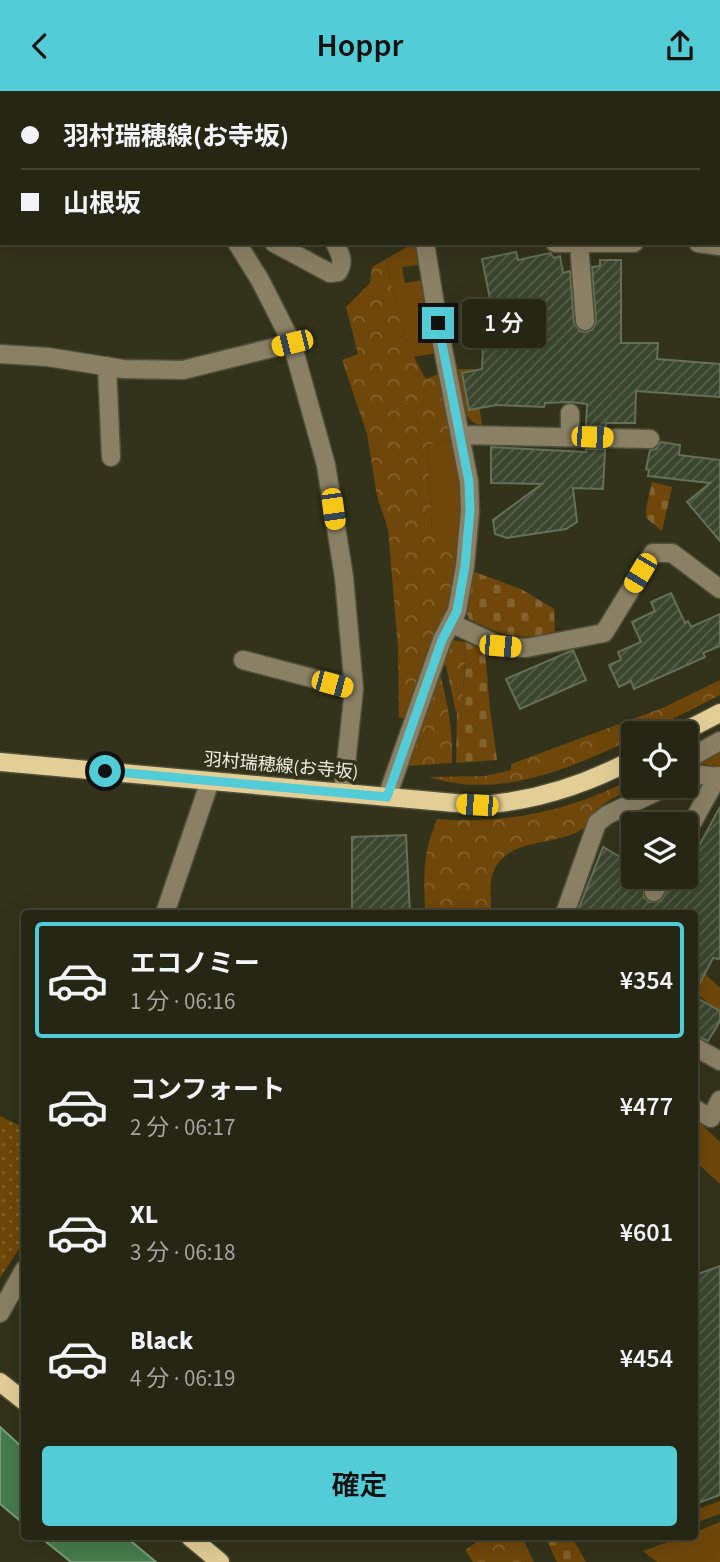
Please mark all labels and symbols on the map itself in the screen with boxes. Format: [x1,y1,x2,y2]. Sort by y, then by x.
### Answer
callout: 1 分 [462,299,546,347]
route end [422,307,454,339]
car [270,328,315,358]
car [571,426,614,448]
car [320,487,347,531]
car [621,550,660,596]
car [479,634,522,658]
car [309,668,356,700]
street label: 羽村瑞穂線(お寺坂) [203,747,359,785]
route start [89,755,121,787]
car [456,793,499,817]

